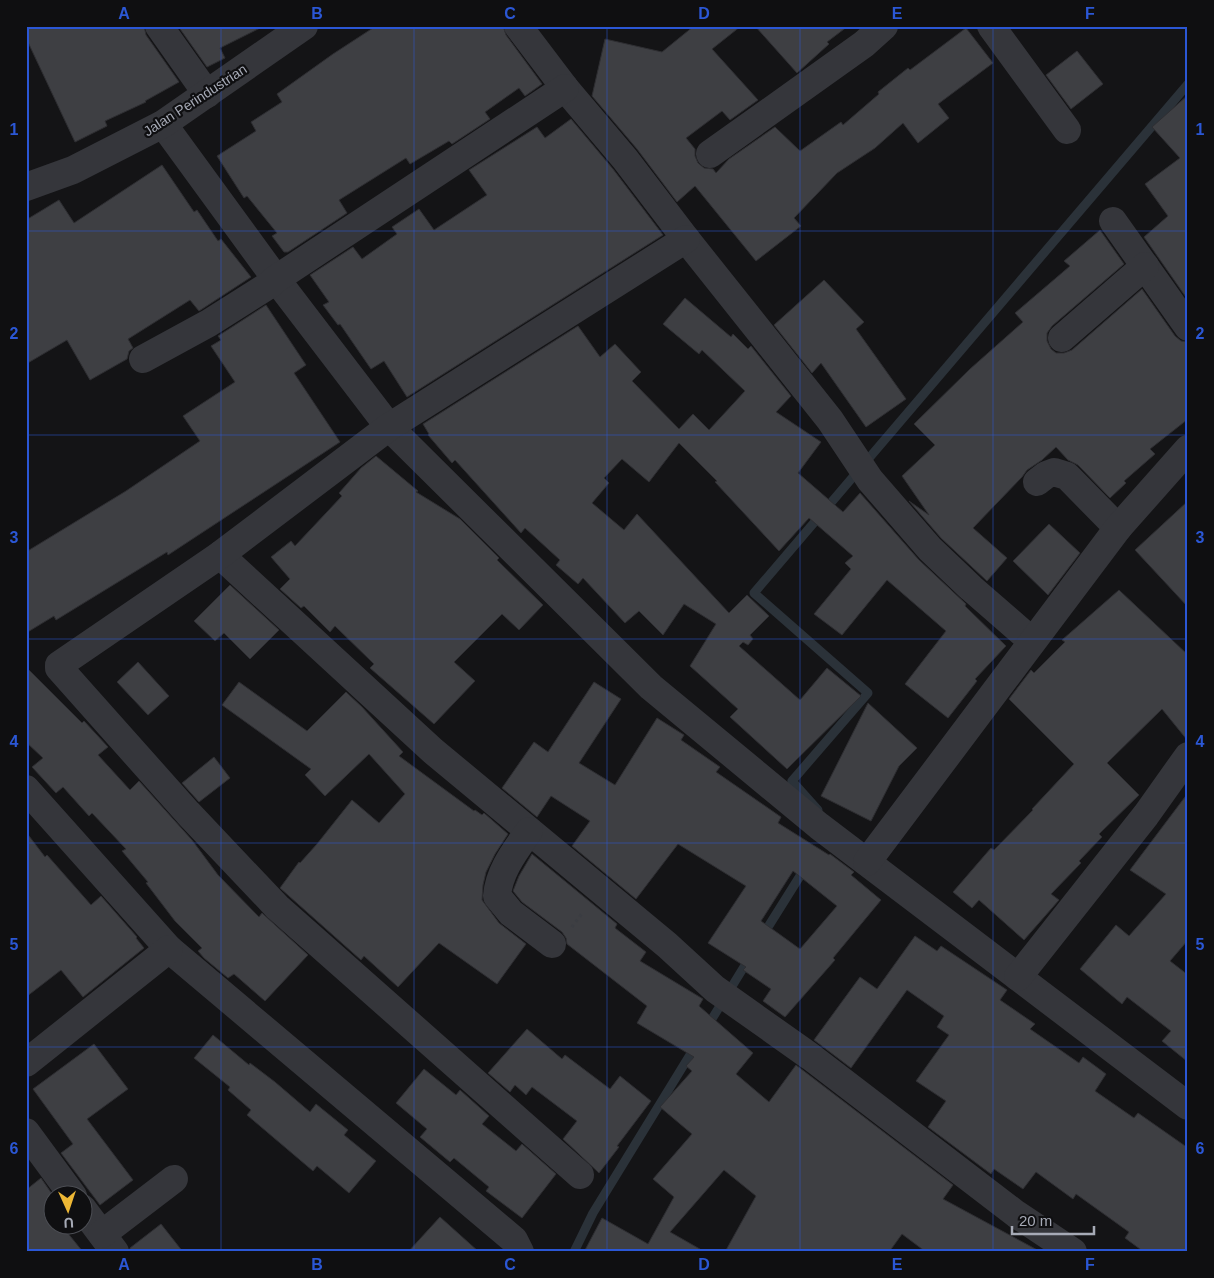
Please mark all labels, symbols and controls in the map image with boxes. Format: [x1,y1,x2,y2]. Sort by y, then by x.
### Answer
text: A [118,5,130,22]
text: B [311,5,323,22]
text: C [504,5,516,22]
text: D [698,5,710,22]
text: E [892,5,903,22]
text: F [1085,5,1095,22]
street label: Jalan Perindustrian [140,61,250,139]
text: 1 [10,121,19,138]
text: 1 [1196,121,1205,138]
text: 2 [10,325,19,342]
text: 2 [1196,325,1205,342]
text: 3 [10,529,19,546]
text: 3 [1196,529,1205,546]
text: 4 [10,733,19,750]
text: 4 [1196,733,1205,750]
text: 5 [10,936,19,953]
text: 5 [1196,936,1205,953]
text: 6 [10,1140,19,1157]
text: 6 [1196,1140,1205,1157]
north arrow [42,1186,92,1236]
scale bar [1012,1203,1094,1235]
text: 20 m [1019,1212,1052,1229]
text: U [63,1215,74,1231]
text: A [118,1256,130,1273]
text: B [311,1256,323,1273]
text: C [504,1256,516,1273]
text: D [698,1256,710,1273]
text: E [892,1256,903,1273]
text: F [1085,1256,1095,1273]

